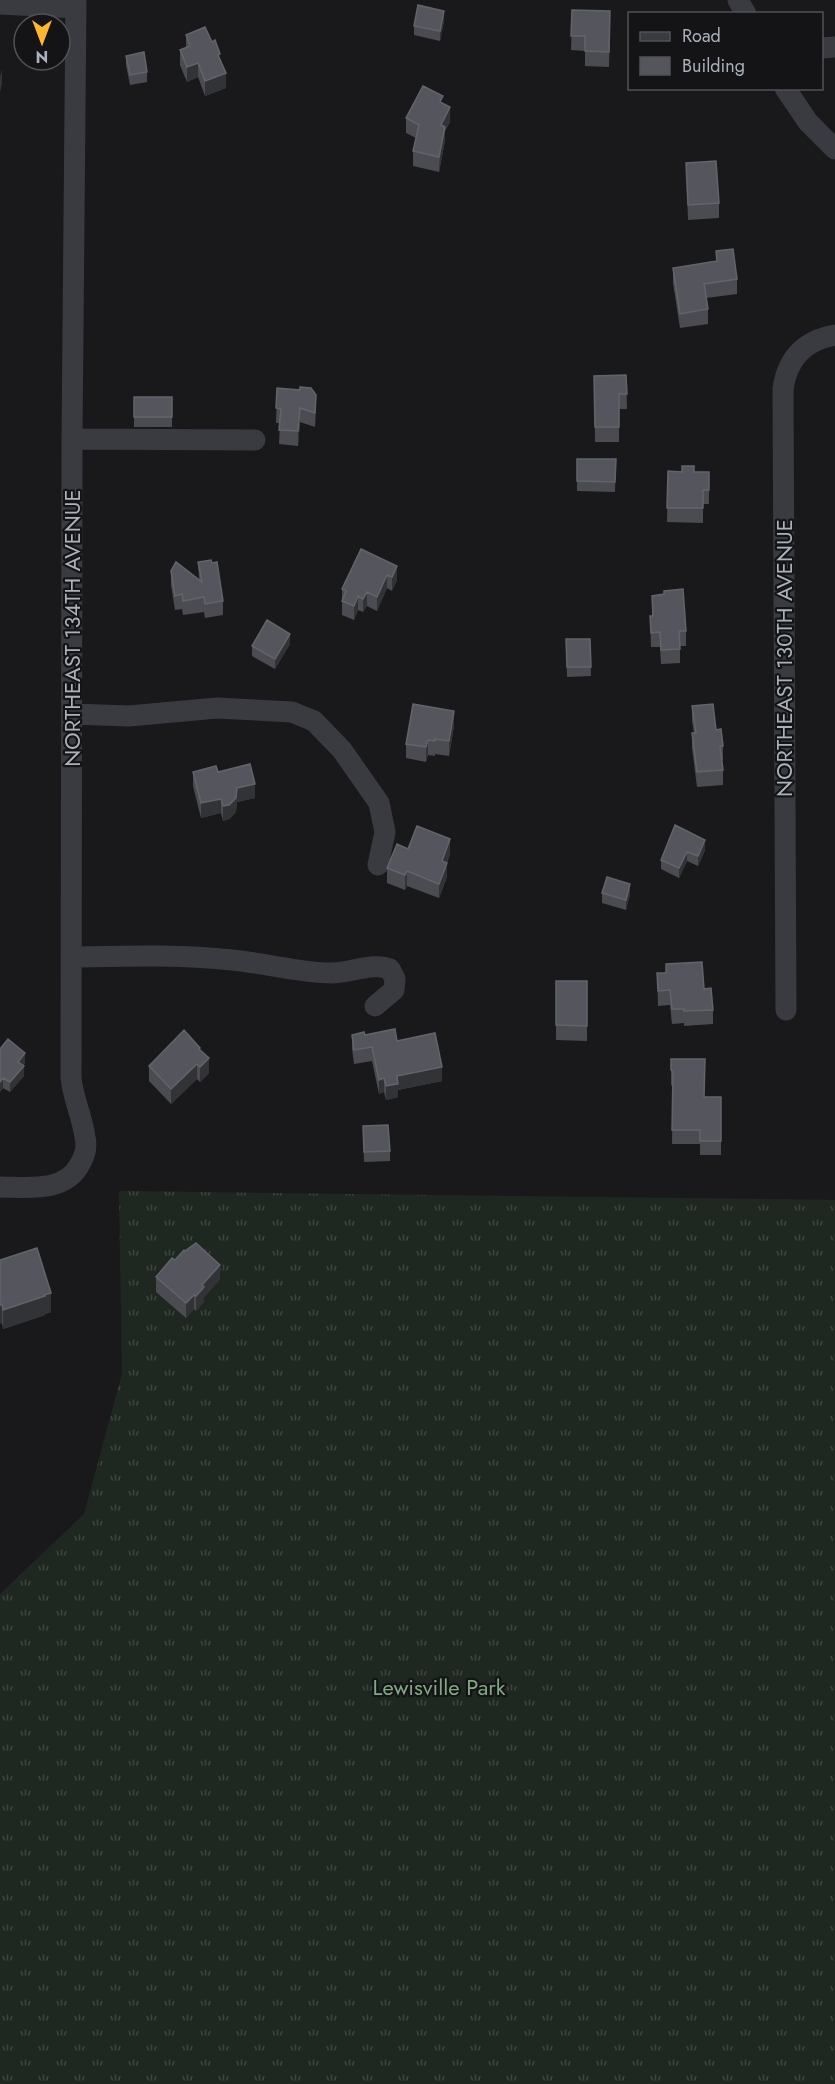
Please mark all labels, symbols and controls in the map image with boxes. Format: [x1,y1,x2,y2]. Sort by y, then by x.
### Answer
north arrow [12,12,72,72]
legend [628,12,823,90]
text: Road [682,23,721,49]
text: N [36,45,48,68]
text: Building [682,53,745,79]
street label: NORTHEAST 134TH AVENUE [56,489,88,767]
street label: NORTHEAST 130TH AVENUE [768,519,800,797]
park label: Lewisville Park [373,1671,506,1703]

